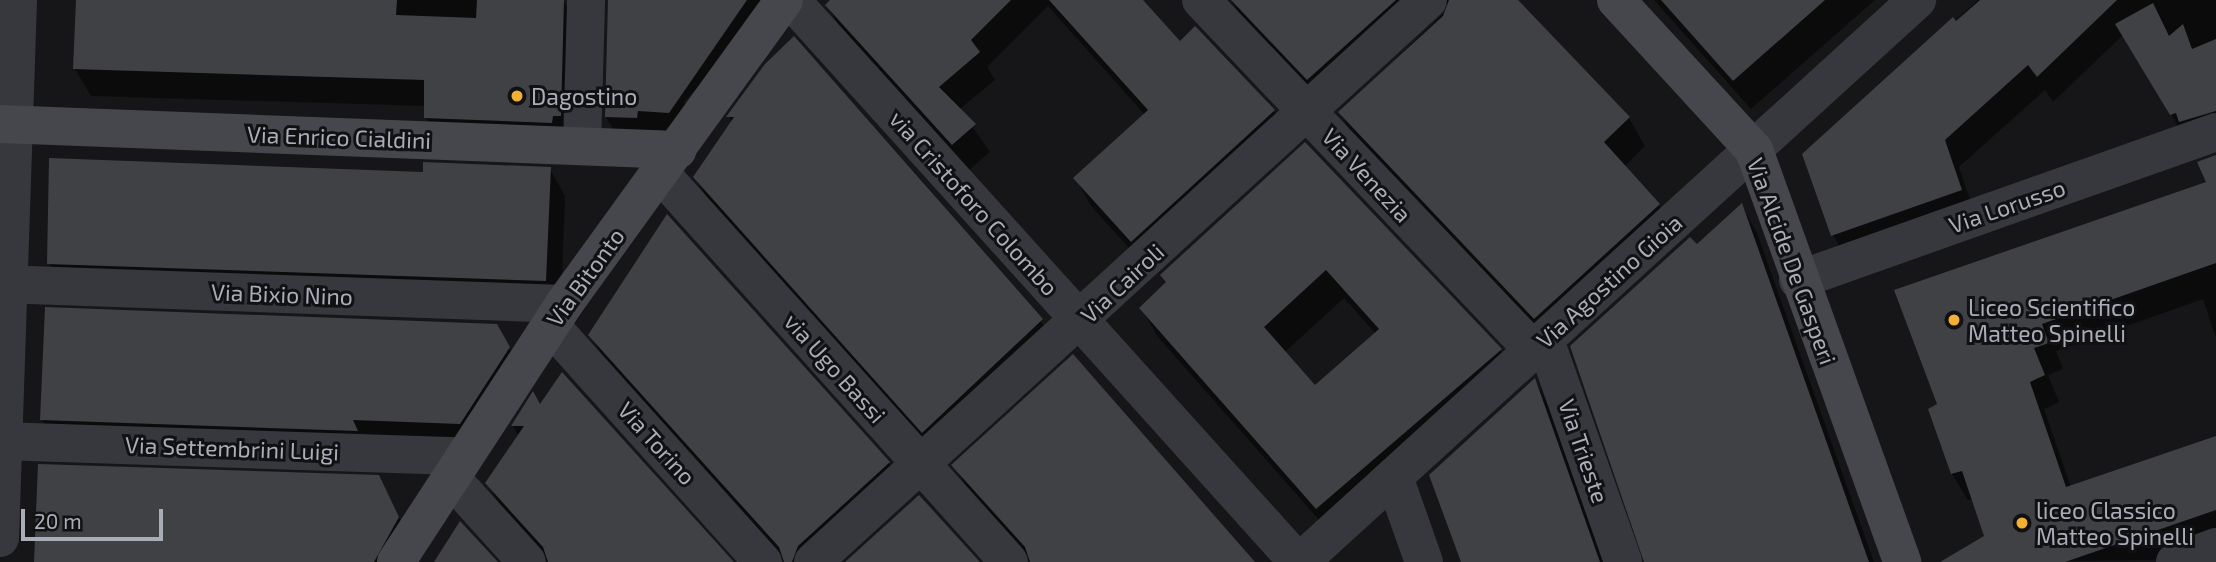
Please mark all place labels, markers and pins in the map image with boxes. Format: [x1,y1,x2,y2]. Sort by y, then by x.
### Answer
place label: Dagostino [531,82,637,110]
marker: Dagostino [509,88,525,104]
place label: Liceo Scientifico Matteo Spinelli [1968,293,2135,347]
marker: Liceo Scientifico Matteo Spinelli [1946,312,1962,328]
place label: liceo Classico Matteo Spinelli [2036,496,2194,550]
marker: liceo Classico Matteo Spinelli [2014,515,2030,531]

